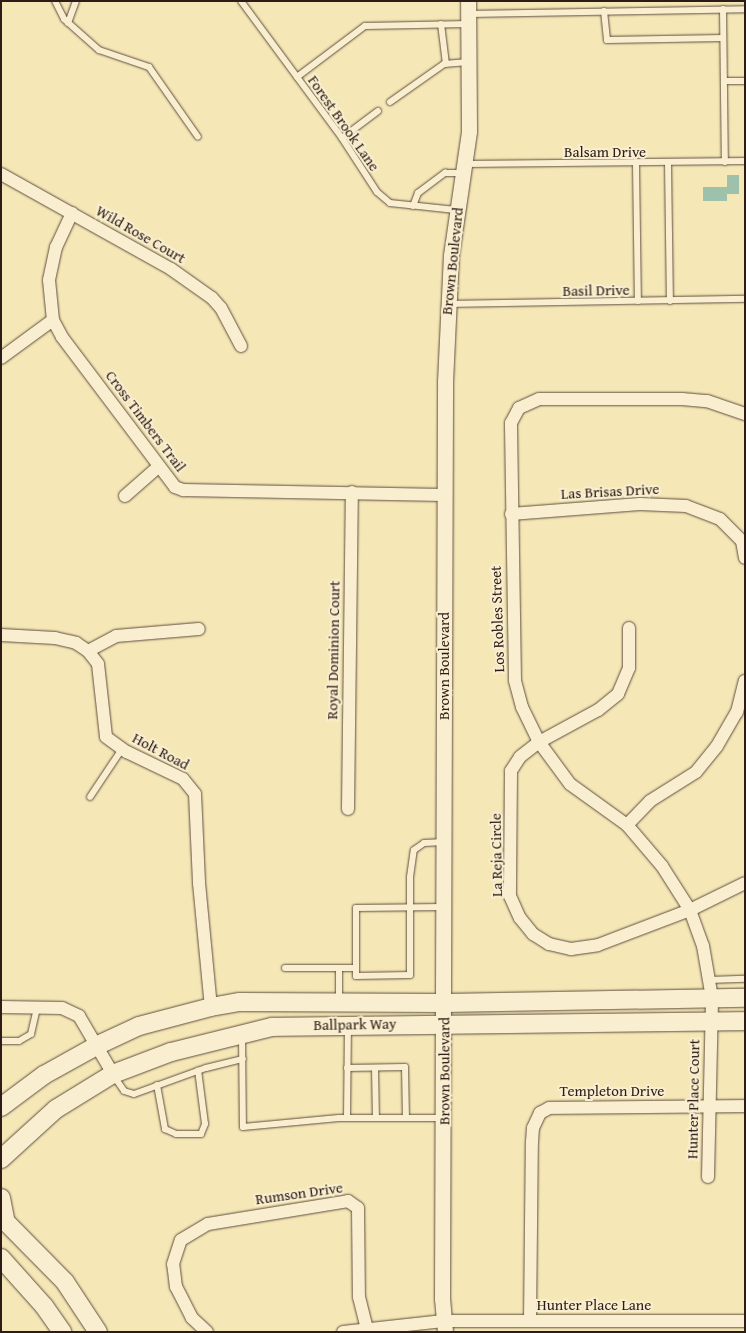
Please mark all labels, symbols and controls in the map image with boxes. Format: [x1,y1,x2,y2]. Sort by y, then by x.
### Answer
street label: Forest Brook Lane [304,72,384,174]
street label: Balsam Drive [564,143,646,161]
street label: Wild Rose Court [93,201,189,267]
street label: Brown Boulevard [437,206,467,316]
street label: Basil Drive [562,280,630,300]
street label: Cross Timbers Trail [102,367,190,475]
street label: Las Brisas Drive [560,479,660,503]
street label: Los Robles Street [486,565,508,673]
street label: Royal Dominion Court [323,580,343,720]
street label: Brown Boulevard [435,612,453,720]
street label: Holt Road [129,729,193,773]
street label: La Reja Circle [486,813,506,897]
street label: Ballpark Way [313,1014,397,1034]
street label: Brown Boulevard [435,1017,453,1125]
street label: Hunter Place Court [683,1039,703,1159]
street label: Templeton Drive [560,1082,664,1100]
street label: Rumson Drive [254,1178,344,1208]
street label: Hunter Place Lane [537,1296,651,1314]

